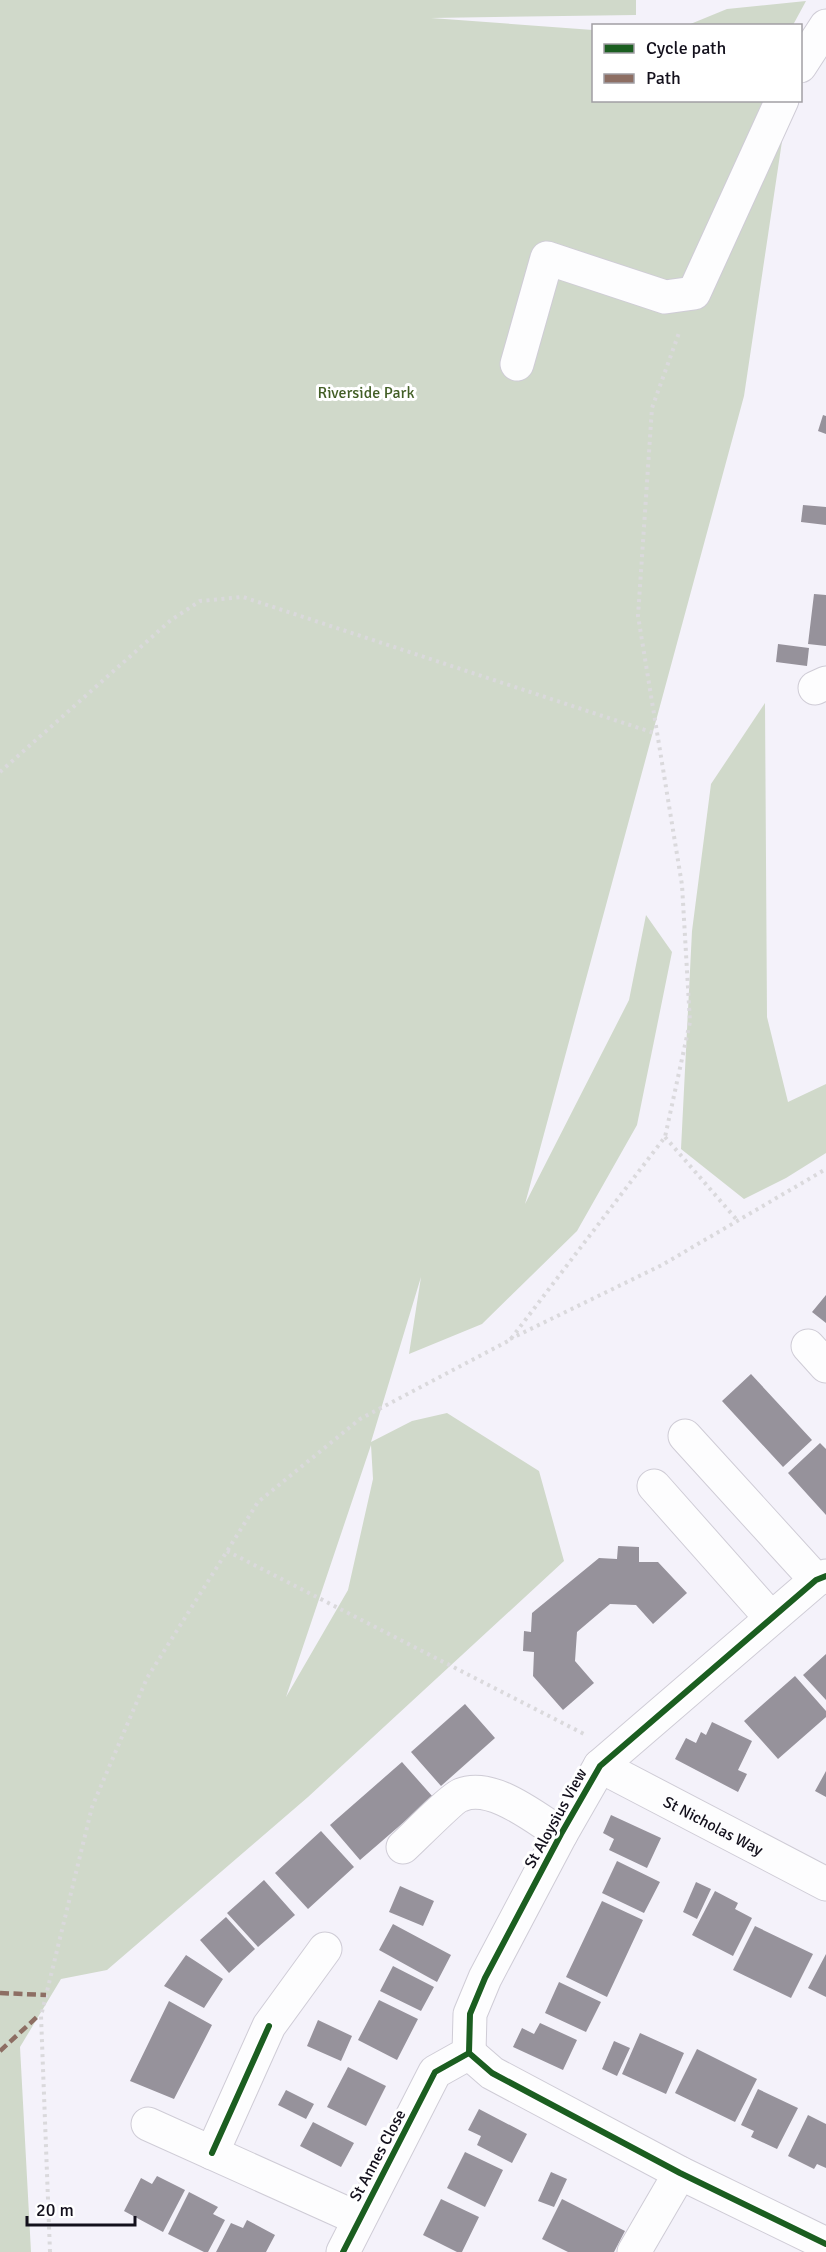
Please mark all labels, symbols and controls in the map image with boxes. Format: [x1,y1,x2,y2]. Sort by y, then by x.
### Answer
legend [592,24,802,102]
text: Cycle path [646,37,726,59]
text: Path [646,67,681,89]
park label: Riverside Park [318,383,414,403]
street label: St Aloysius View [520,1765,592,1872]
street label: St Nicholas Way [660,1792,767,1861]
street label: St Annes Close [345,2106,410,2205]
scale bar [27,2189,135,2227]
text: 20 m [36,2199,74,2221]

